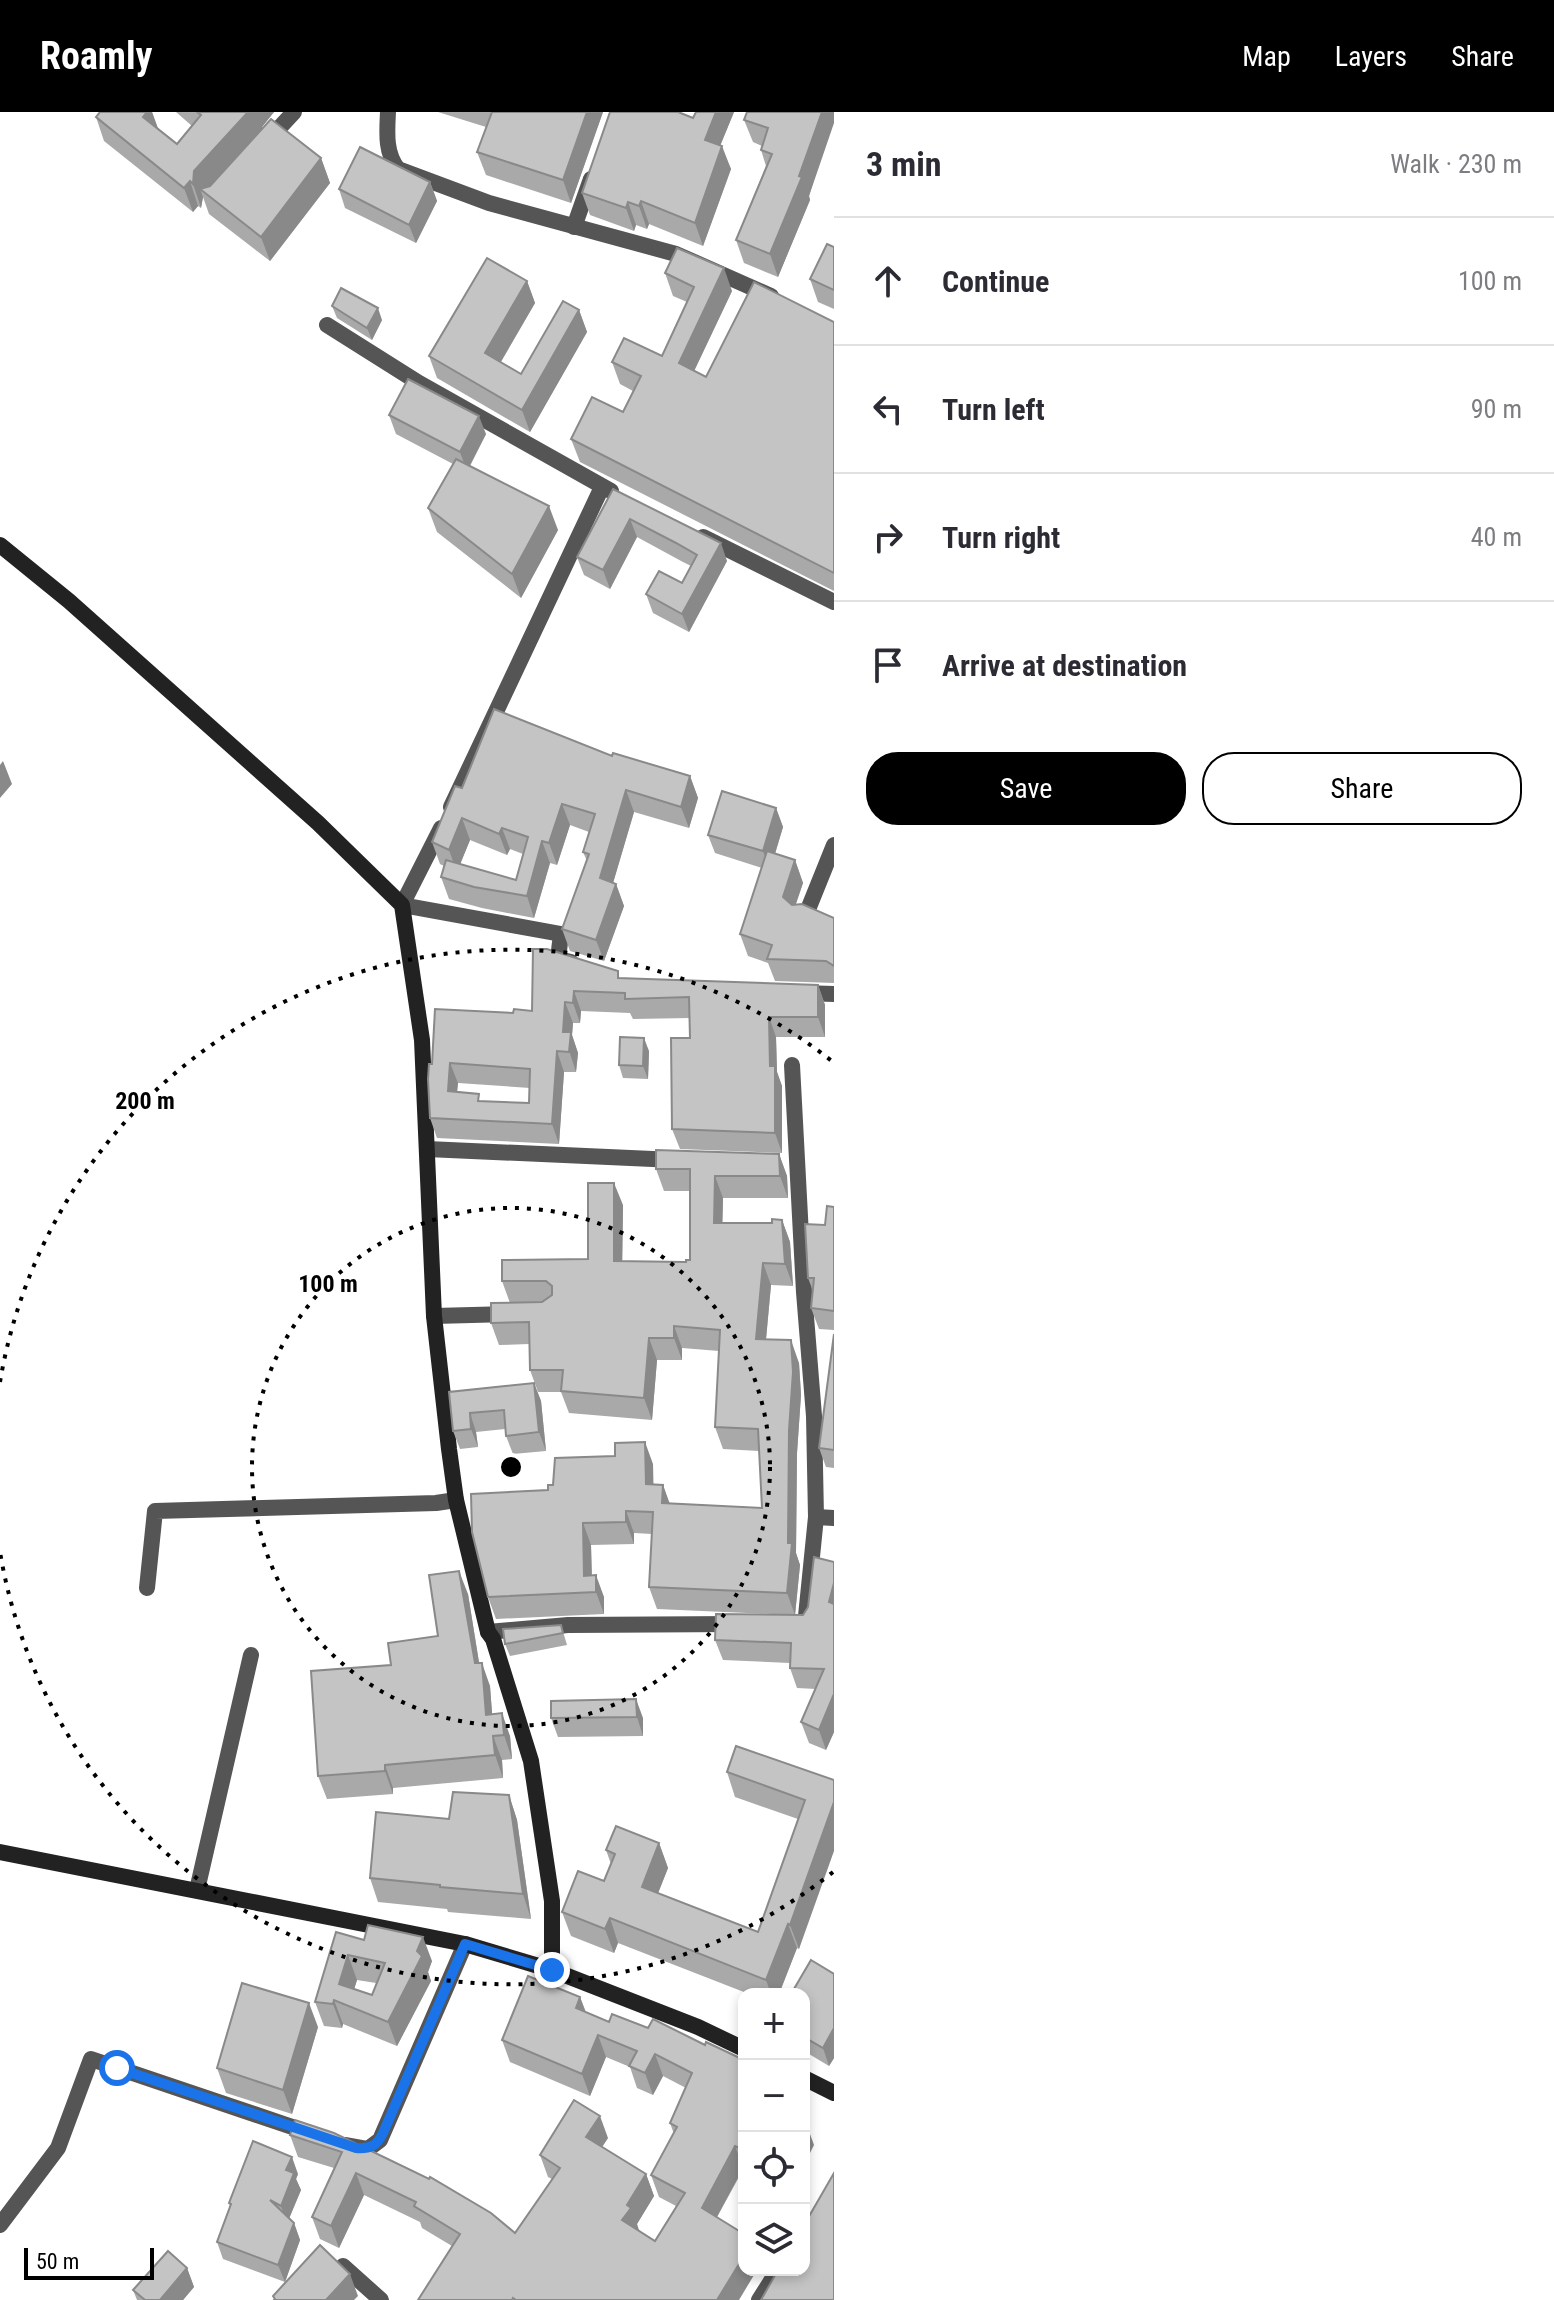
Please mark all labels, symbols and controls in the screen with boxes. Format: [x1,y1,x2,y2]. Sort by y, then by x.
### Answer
text: Roamly [40,34,153,78]
text: Map [1242,40,1291,73]
text: Layers [1335,40,1407,73]
text: Share [1451,40,1514,73]
text: 3 min [866,144,942,184]
text: Walk · 230 m [1390,149,1522,179]
icon: ahead [866,259,910,303]
text: Continue [942,264,1049,299]
text: 100 m [1458,266,1522,296]
icon: left [866,387,910,431]
text: Turn left [942,392,1045,427]
text: 90 m [1471,394,1522,424]
icon: right [866,515,910,559]
text: Turn right [942,520,1060,555]
text: 40 m [1471,522,1522,552]
icon: arrive [866,643,910,687]
text: Arrive at destination [942,648,1187,683]
button: Save [866,752,1186,825]
button: Share [1202,752,1522,825]
text: 200 m [115,1087,175,1115]
text: 100 m [298,1270,358,1298]
centre of rings [497,1453,525,1481]
route end [534,1952,570,1988]
map controls [738,1988,810,2276]
button: + [738,1988,810,2060]
route start [99,2050,135,2086]
button: − [738,2060,810,2132]
button: locate [738,2132,810,2204]
button: layers [738,2204,810,2276]
scale bar [24,2244,154,2280]
text: 50 m [36,2249,79,2274]

